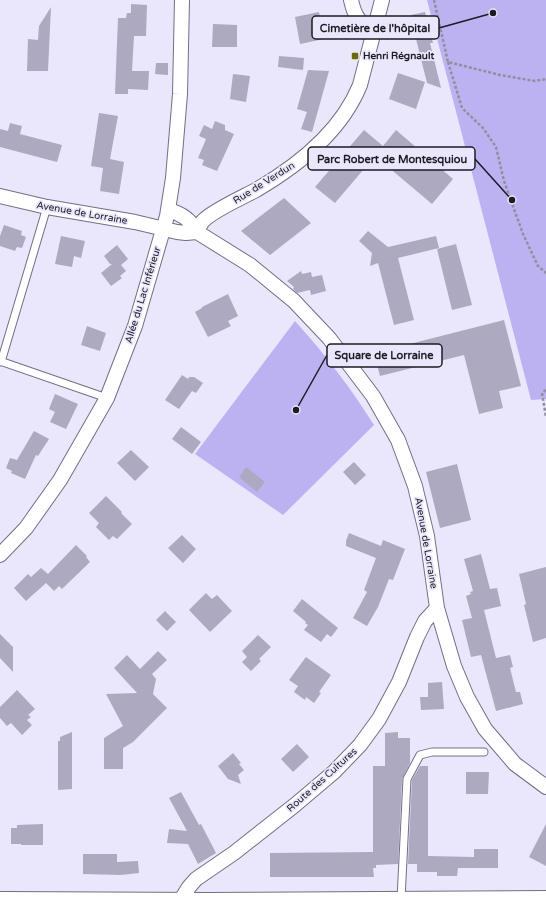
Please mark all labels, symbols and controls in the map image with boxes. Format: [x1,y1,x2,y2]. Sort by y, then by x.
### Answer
callout: Cimetière de l'hôpital [312,16,439,39]
text: Cimetière de l'hôpital [320,22,430,36]
place label: Henri Régnault [363,50,434,62]
marker: Henri Régnault [350,51,360,61]
callout: Parc Robert de Montesquiou [308,147,475,170]
text: Parc Robert de Montesquiou [317,153,467,167]
street label: Rue de Verdun [231,159,297,207]
street label: Avenue de Lorraine [35,199,129,227]
street label: Allée du Lac Inférieur [123,245,163,345]
callout: Square de Lorraine [327,344,442,367]
text: Square de Lorraine [334,349,434,363]
street label: Avenue de Lorraine [412,496,440,590]
street label: Route des Cultures [284,745,360,815]

